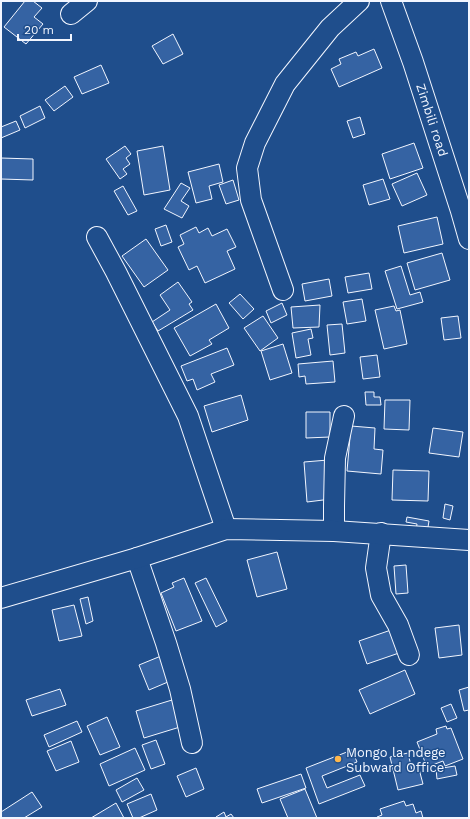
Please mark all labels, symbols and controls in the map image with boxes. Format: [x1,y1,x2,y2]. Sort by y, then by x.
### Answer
scale bar [18,16,71,42]
text: 20 m [24,23,54,37]
street label: Zimbili road [413,82,451,158]
place label: Mongo la ndege Subward Office [346,745,446,775]
marker: Mongo la ndege Subward Office [333,754,343,764]

